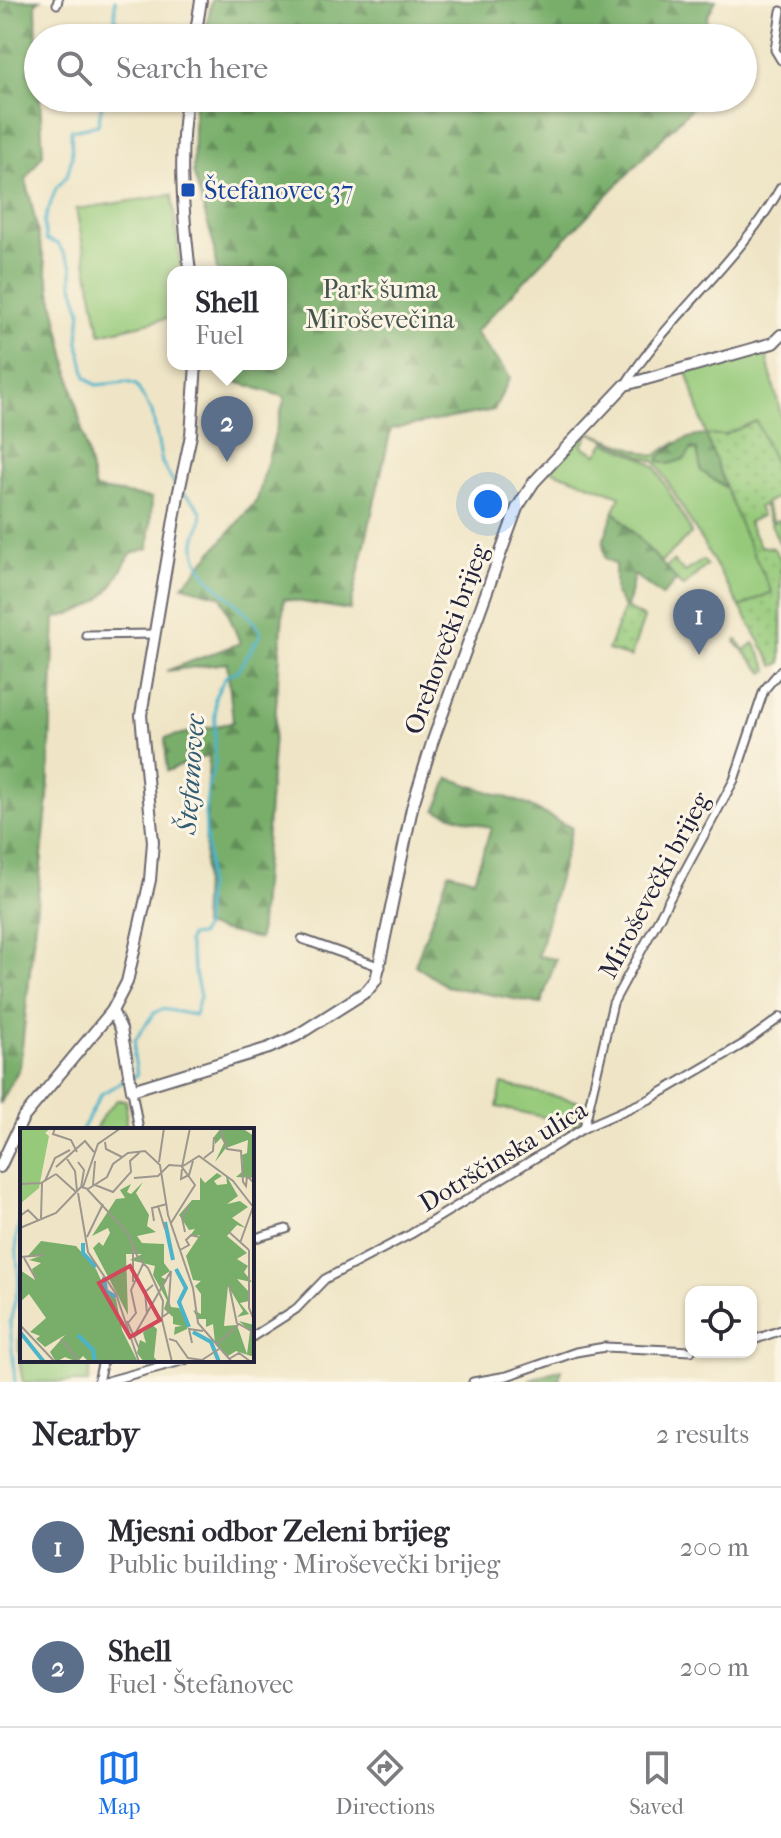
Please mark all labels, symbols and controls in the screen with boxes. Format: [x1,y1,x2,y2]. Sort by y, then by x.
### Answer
search box [24,24,757,112]
icon: search [52,46,96,90]
text: Search here [116,51,268,86]
place label: Štefanovec 37 [204,174,353,206]
marker: Štefanovec 37 [179,181,197,199]
popup [167,266,287,370]
park label: Park šuma Miroševečina [305,274,456,335]
text: Shell [195,285,259,320]
text: Fuel [195,320,244,351]
pin: 2 [201,396,253,462]
your location [468,484,508,524]
street label: Orehovečki brijeg [398,539,496,739]
pin: 1 [673,589,725,655]
water label: Štefanovec [170,712,211,836]
street label: Miroševečki brijeg [592,786,717,984]
street label: Dotrščinska ulica [414,1094,594,1219]
inset map [20,1128,254,1362]
map controls [685,1286,757,1358]
button: locate [685,1286,757,1358]
text: Nearby [32,1414,139,1454]
text: 2 results [656,1419,749,1450]
text: Mjesni odbor Zeleni brijeg [108,1514,449,1549]
text: 1 [53,1532,63,1563]
text: 200 m [680,1532,749,1563]
text: Public building · Miroševečki brijeg [108,1549,500,1580]
text: Shell [108,1634,172,1669]
text: 2 [51,1652,65,1683]
text: 200 m [680,1652,749,1683]
text: Fuel · Štefanovec [108,1669,294,1700]
tab: Map [97,1746,141,1820]
tab: Directions [336,1746,435,1820]
tab: Saved [629,1746,684,1820]

